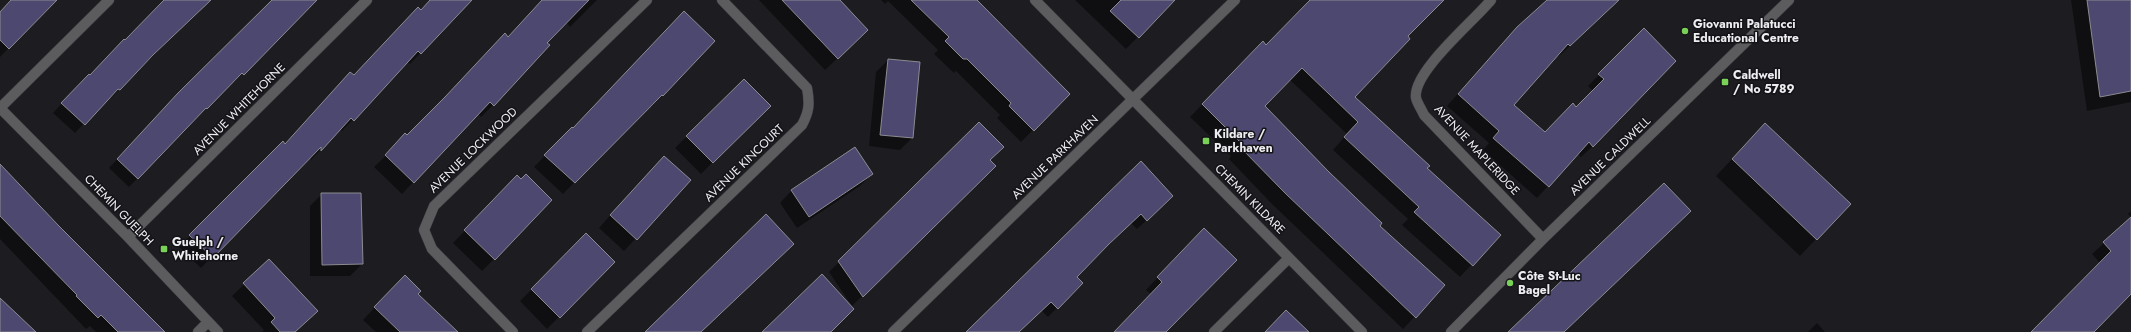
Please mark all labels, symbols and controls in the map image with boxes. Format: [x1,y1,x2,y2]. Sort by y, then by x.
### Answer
place label: Giovanni Palatucci Educational Centre [1693,15,1799,47]
marker: Giovanni Palatucci Educational Centre [1680,26,1690,36]
street label: AVENUE WHITEHORNE [189,59,289,159]
place label: Caldwell / No 5789 [1733,66,1795,98]
marker: Caldwell / No 5789 [1720,77,1730,87]
street label: AVENUE MAPLERIDGE [1430,101,1524,199]
street label: AVENUE LOCKWOOD [425,103,521,197]
street label: AVENUE PARKHAVEN [1008,111,1102,203]
street label: AVENUE CALDWELL [1565,112,1655,200]
street label: AVENUE KINCOURT [700,120,788,206]
place label: Kildare / Parkhaven [1214,125,1273,157]
marker: Kildare / Parkhaven [1201,136,1211,146]
street label: CHEMIN KILDARE [1211,160,1289,238]
street label: CHEMIN GUELPH [80,170,158,250]
place label: Guelph / Whitehorne [172,233,238,265]
marker: Guelph / Whitehorne [159,244,169,254]
place label: Côte St-Luc Bagel [1518,267,1581,299]
marker: Côte St-Luc Bagel [1505,278,1515,288]

